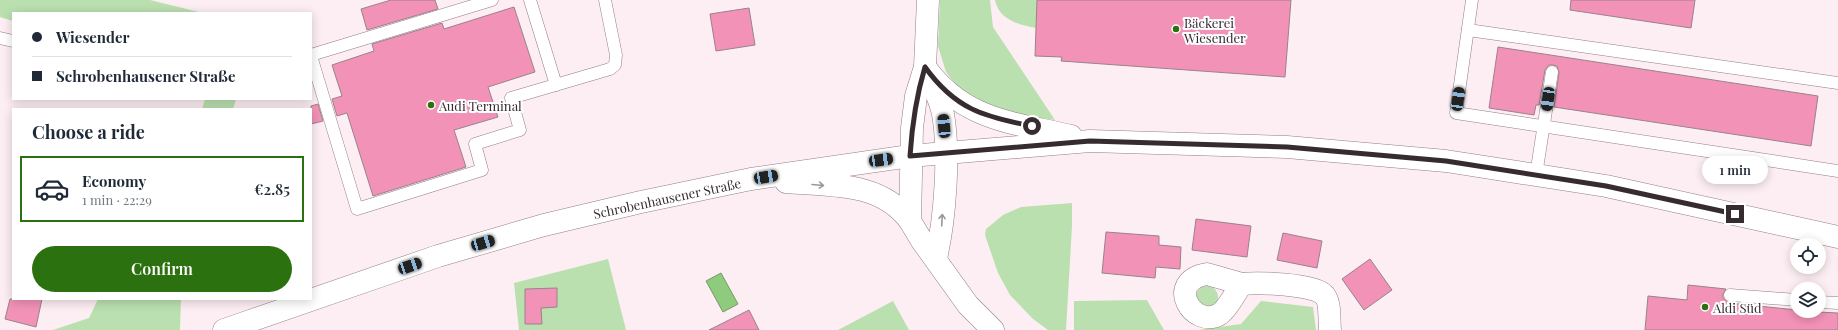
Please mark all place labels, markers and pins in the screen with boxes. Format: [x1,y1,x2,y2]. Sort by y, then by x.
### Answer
place label: Bäckerei Wiesender [1183,14,1246,46]
marker: Bäckerei Wiesender [1171,24,1181,34]
place label: Audi Terminal [438,97,522,114]
marker: Audi Terminal [426,100,436,110]
place label: Aldi Süd [1712,299,1762,316]
marker: Aldi Süd [1700,302,1710,312]

